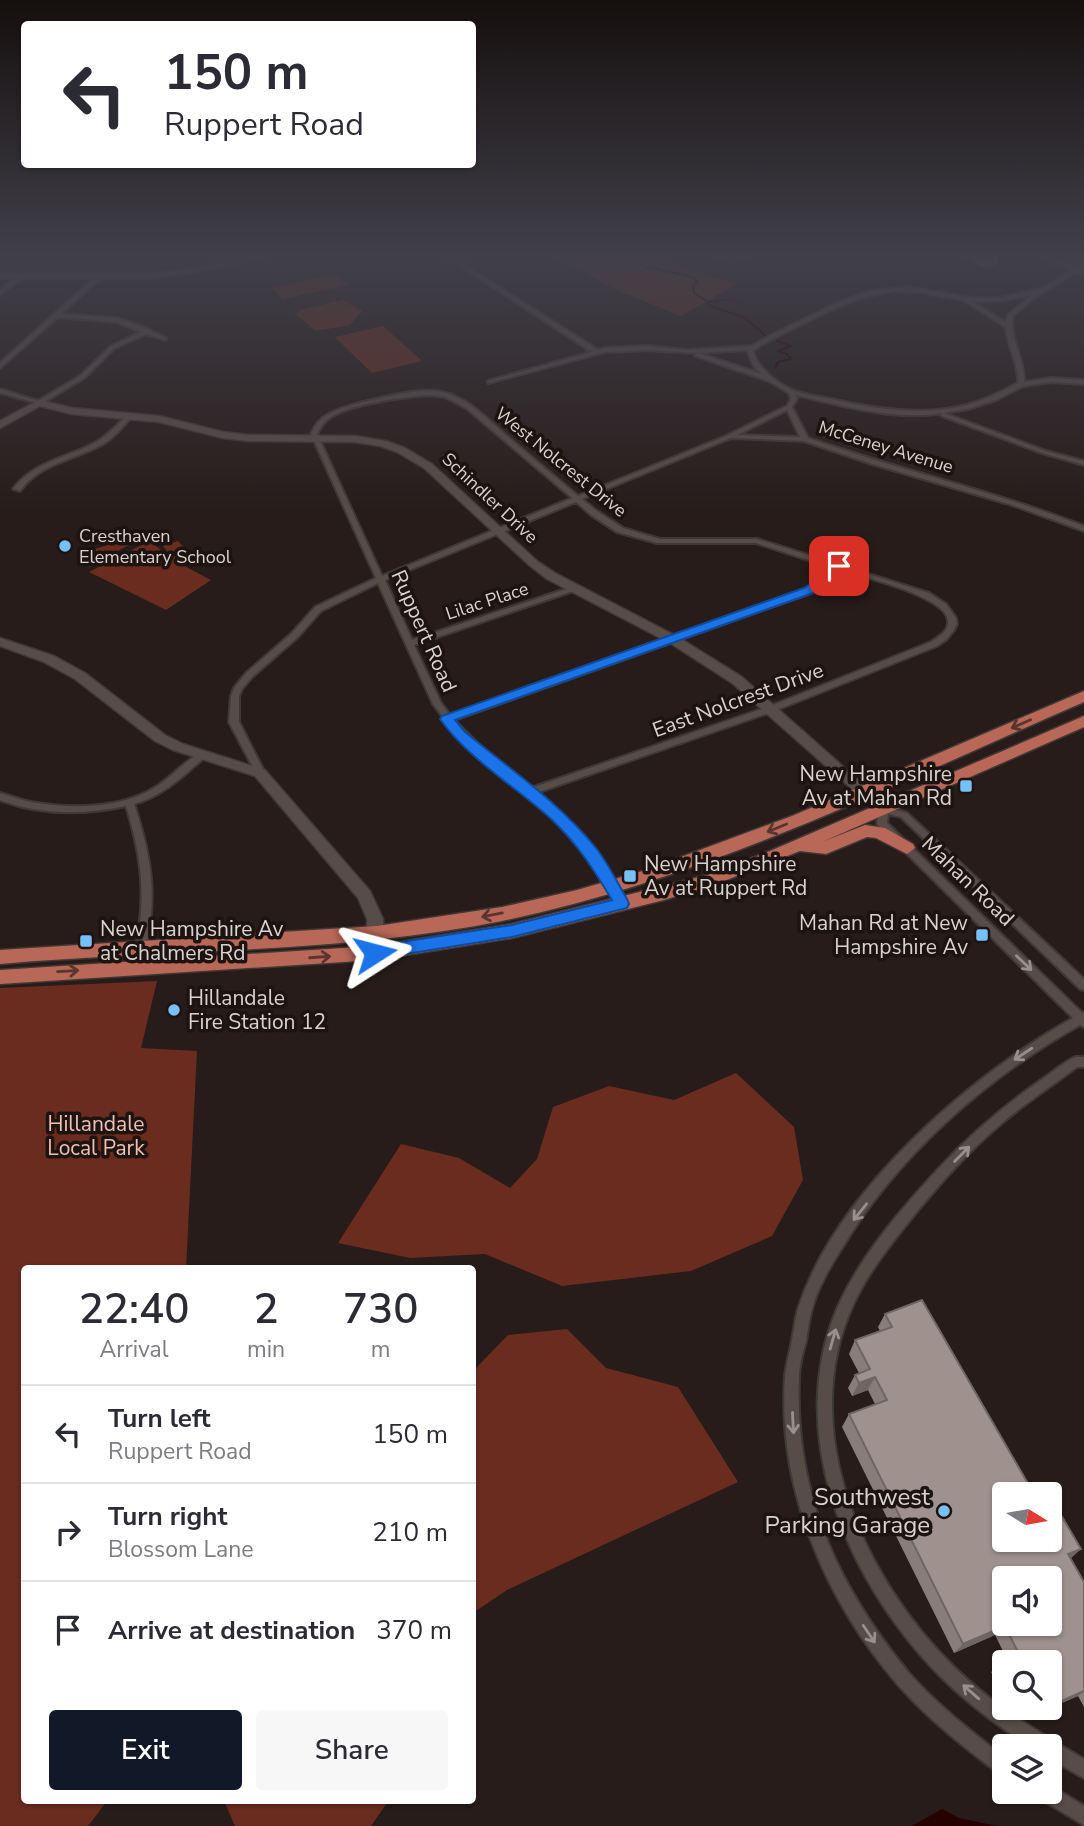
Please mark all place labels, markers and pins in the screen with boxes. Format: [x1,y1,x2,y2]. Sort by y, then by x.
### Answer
place label: Cresthaven Elementary School [79,524,232,569]
pin [809,536,869,596]
marker: Cresthaven Elementary School [57,538,73,554]
place label: New Hampshire Av at Mahan Rd [800,760,952,812]
marker: New Hampshire Av at Mahan Rd [958,778,974,794]
place label: New Hampshire Av at Ruppert Rd [644,850,807,902]
marker: New Hampshire Av at Ruppert Rd [622,868,638,884]
place label: Mahan Rd at New Hampshire Av [799,909,968,961]
place label: New Hampshire Av at Chalmers Rd [100,915,284,967]
marker: Mahan Rd at New Hampshire Av [974,927,990,943]
marker: New Hampshire Av at Chalmers Rd [78,933,94,949]
place label: Hillandale Fire Station 12 [188,984,326,1036]
marker: Hillandale Fire Station 12 [166,1002,182,1018]
place label: Southwest Parking Garage [764,1481,931,1541]
marker: Southwest Parking Garage [936,1503,952,1519]

